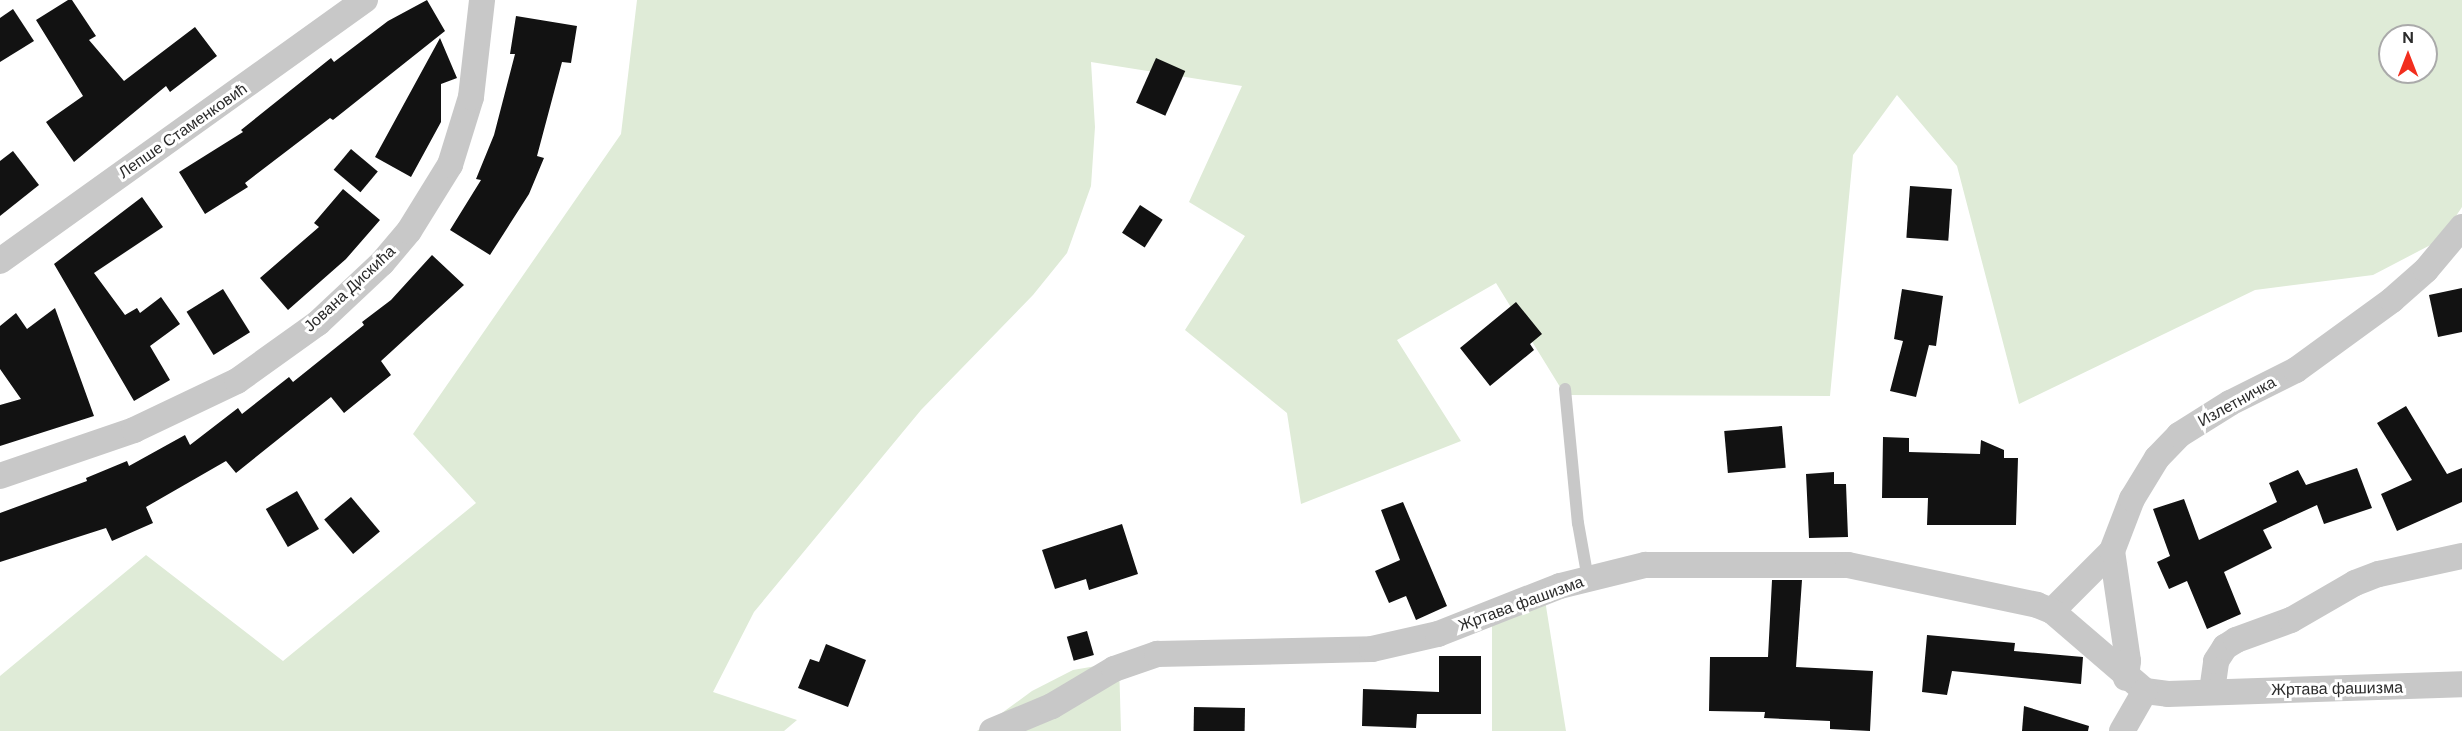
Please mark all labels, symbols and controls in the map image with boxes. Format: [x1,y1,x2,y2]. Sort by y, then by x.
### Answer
north arrow [2378,24,2438,84]
text: N [2402,27,2414,48]
street label: Лепше Стаменковић [115,79,251,183]
street label: Јована Дискића [300,242,400,336]
street label: Излетничка [2195,373,2279,431]
street label: Жртава фашизма [1456,572,1586,636]
street label: Жртава фашизма [2271,678,2403,700]

